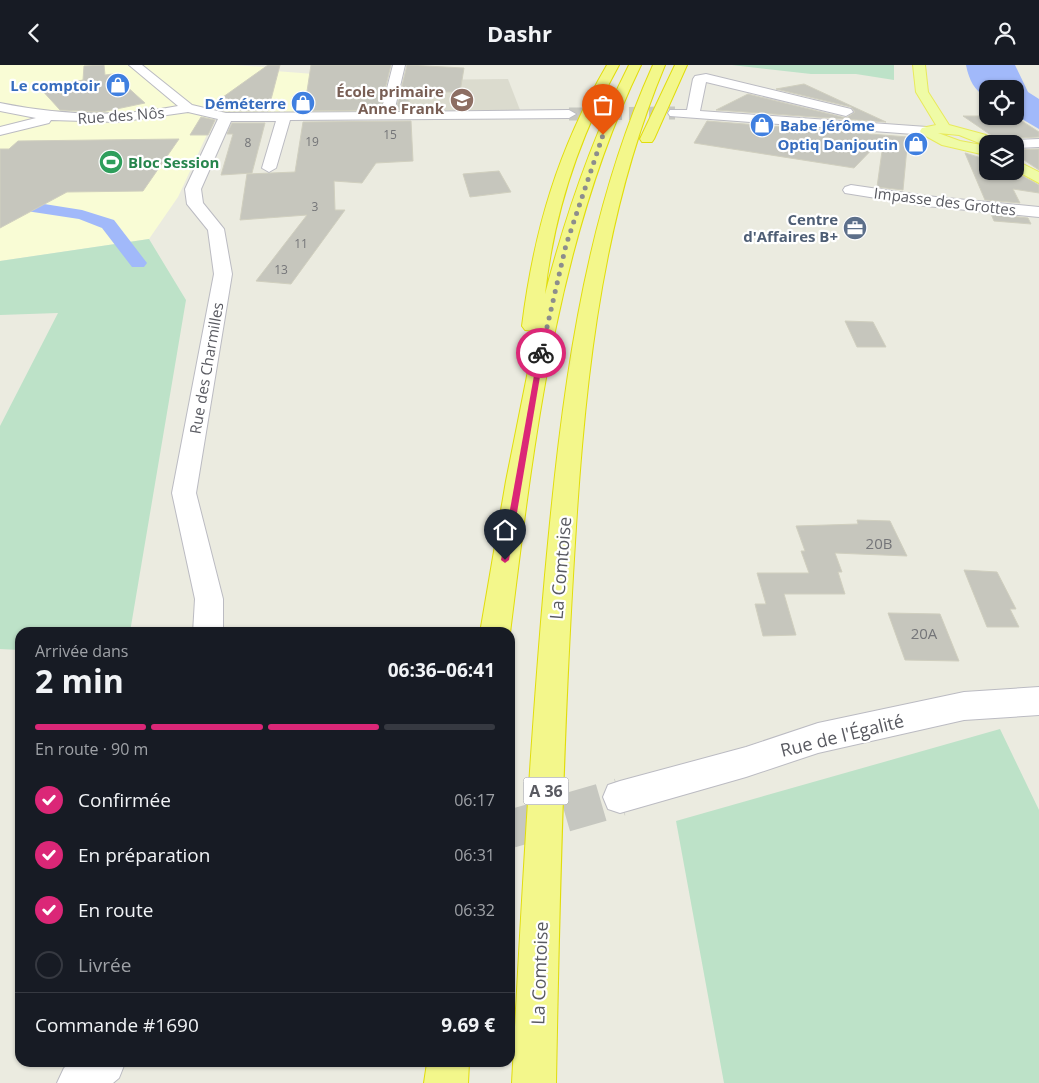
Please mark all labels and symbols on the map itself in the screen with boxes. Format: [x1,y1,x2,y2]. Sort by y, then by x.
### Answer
shop icon: Le comptoir [105,72,131,98]
place label: Le comptoir [10,75,100,95]
place label: École primaire Anne Frank [336,81,445,118]
pin [582,84,624,135]
school or university icon: École primaire Anne Frank [449,87,475,113]
shop icon: Déméterre [290,90,316,116]
place label: Déméterre [205,93,286,113]
street label: Rue des Nôs [77,102,165,128]
shop icon: Babe Jérôme [749,112,775,138]
place label: Babe Jérôme [780,115,875,135]
house number: 15 [383,126,397,143]
shop icon: Optiq Danjoutin [903,131,929,157]
house number: 19 [305,133,319,150]
house number: 8 [245,134,252,151]
place label: Optiq Danjoutin [777,134,898,154]
sports icon: Bloc Session [98,149,124,175]
place label: Bloc Session [128,152,219,172]
street label: Impasse des Grottes [873,182,1017,220]
house number: 3 [312,198,319,215]
place label: Centre d'Affaires B+ [743,209,838,246]
office icon: Centre d'Affaires B+ [842,215,868,241]
house number: 11 [294,235,308,252]
house number: 13 [274,261,288,278]
street label: Rue des Charmilles [185,301,227,435]
courier [516,328,566,378]
pin [484,509,526,560]
street label: La Comtoise [544,515,576,621]
house number: 20B [866,533,892,553]
house number: 20A [911,623,938,643]
street label: Rue de l'Égalité [778,708,906,762]
road number: A 36 [524,777,568,804]
street label: La Comtoise [525,921,553,1025]

